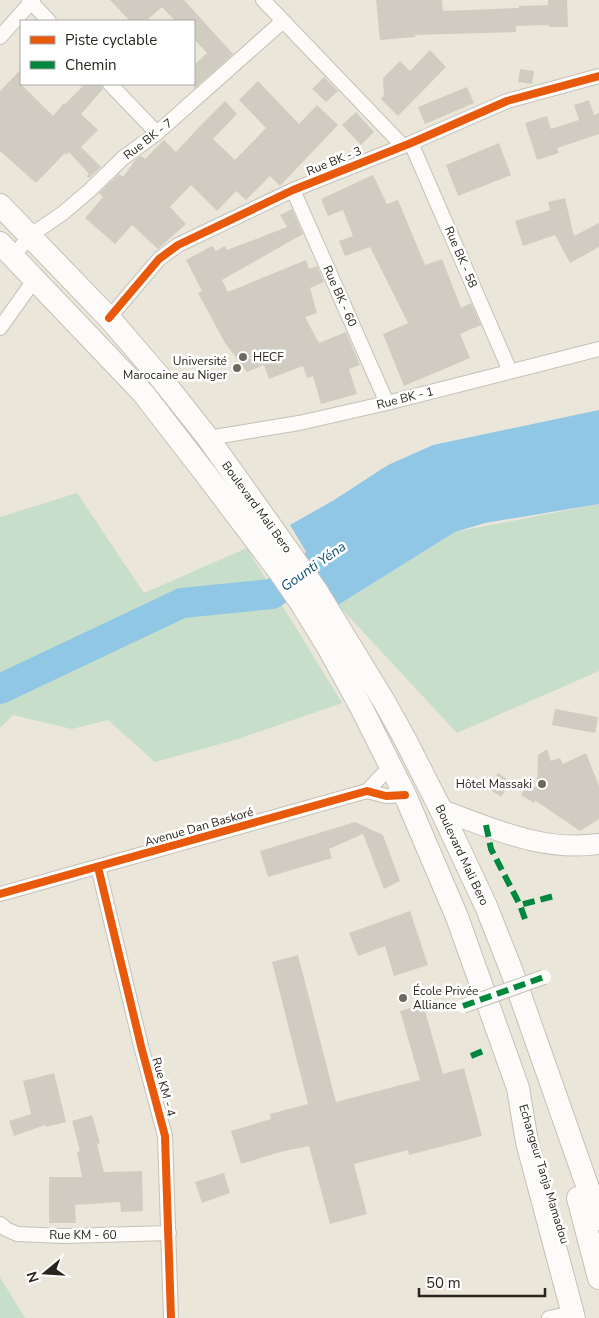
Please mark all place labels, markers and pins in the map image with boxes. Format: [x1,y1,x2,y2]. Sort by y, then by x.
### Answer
place label: HECF [253,349,284,365]
marker: HECF [237,351,249,363]
place label: Université Marocaine au Niger [123,353,228,383]
marker: Université Marocaine au Niger [231,362,243,374]
place label: Hôtel Massaki [456,776,532,792]
marker: Hôtel Massaki [536,778,548,790]
place label: École Privée Alliance [413,983,478,1013]
marker: École Privée Alliance [397,992,409,1004]

